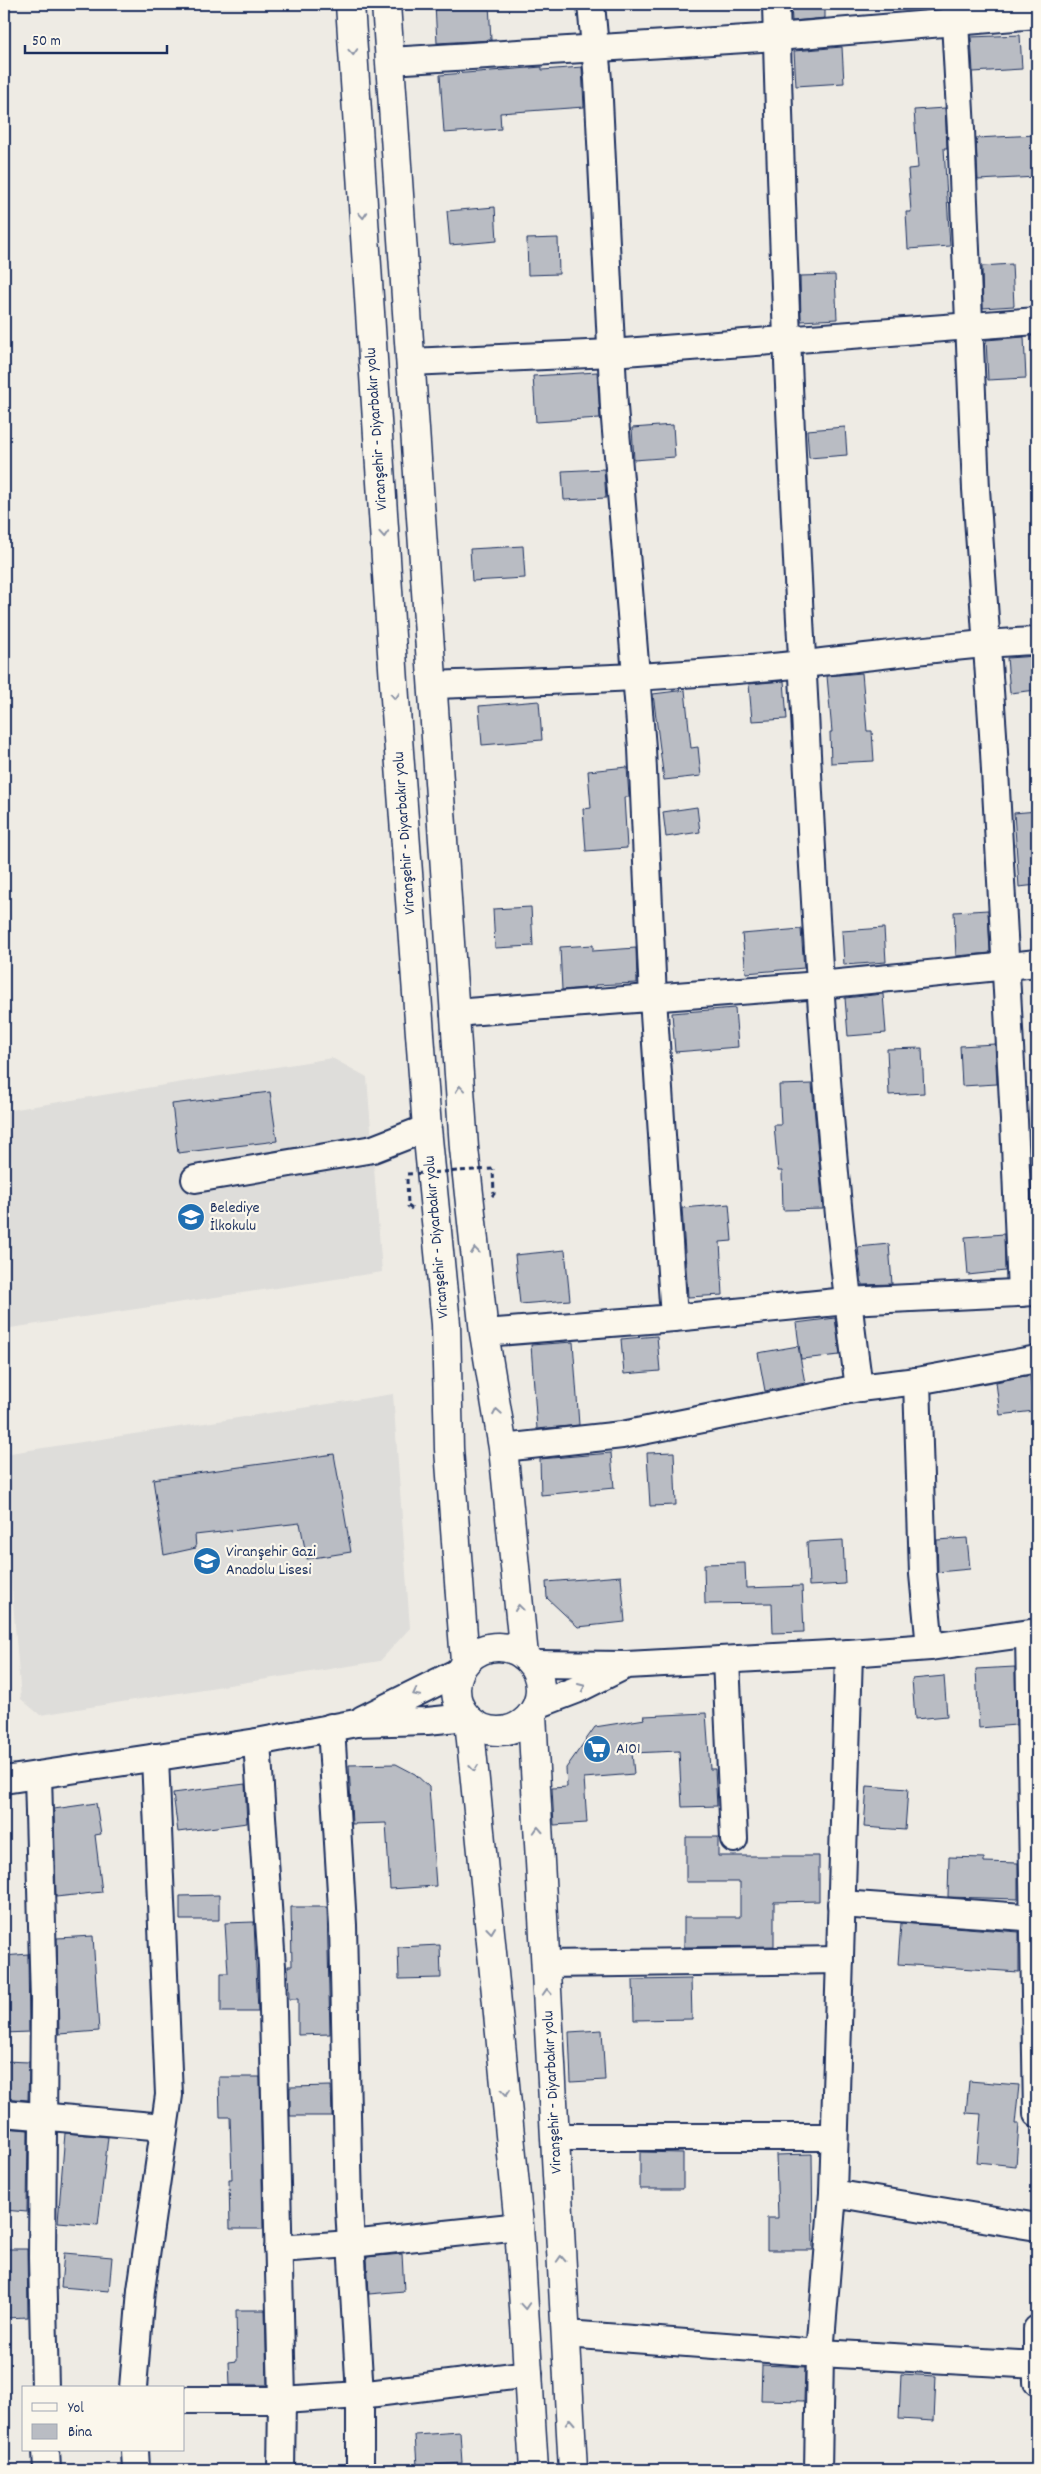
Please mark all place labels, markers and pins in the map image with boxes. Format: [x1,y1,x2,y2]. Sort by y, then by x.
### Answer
place label: Belediye İlkokulu [210,1197,259,1238]
school or university icon: Belediye İlkokulu [176,1202,206,1232]
place label: Viranşehir Gazi Anadolu Lisesi [226,1541,316,1582]
school or university icon: Viranşehir Gazi Anadolu Lisesi [192,1546,222,1576]
supermarket icon: A101 [582,1734,612,1764]
place label: A101 [616,1738,640,1761]

